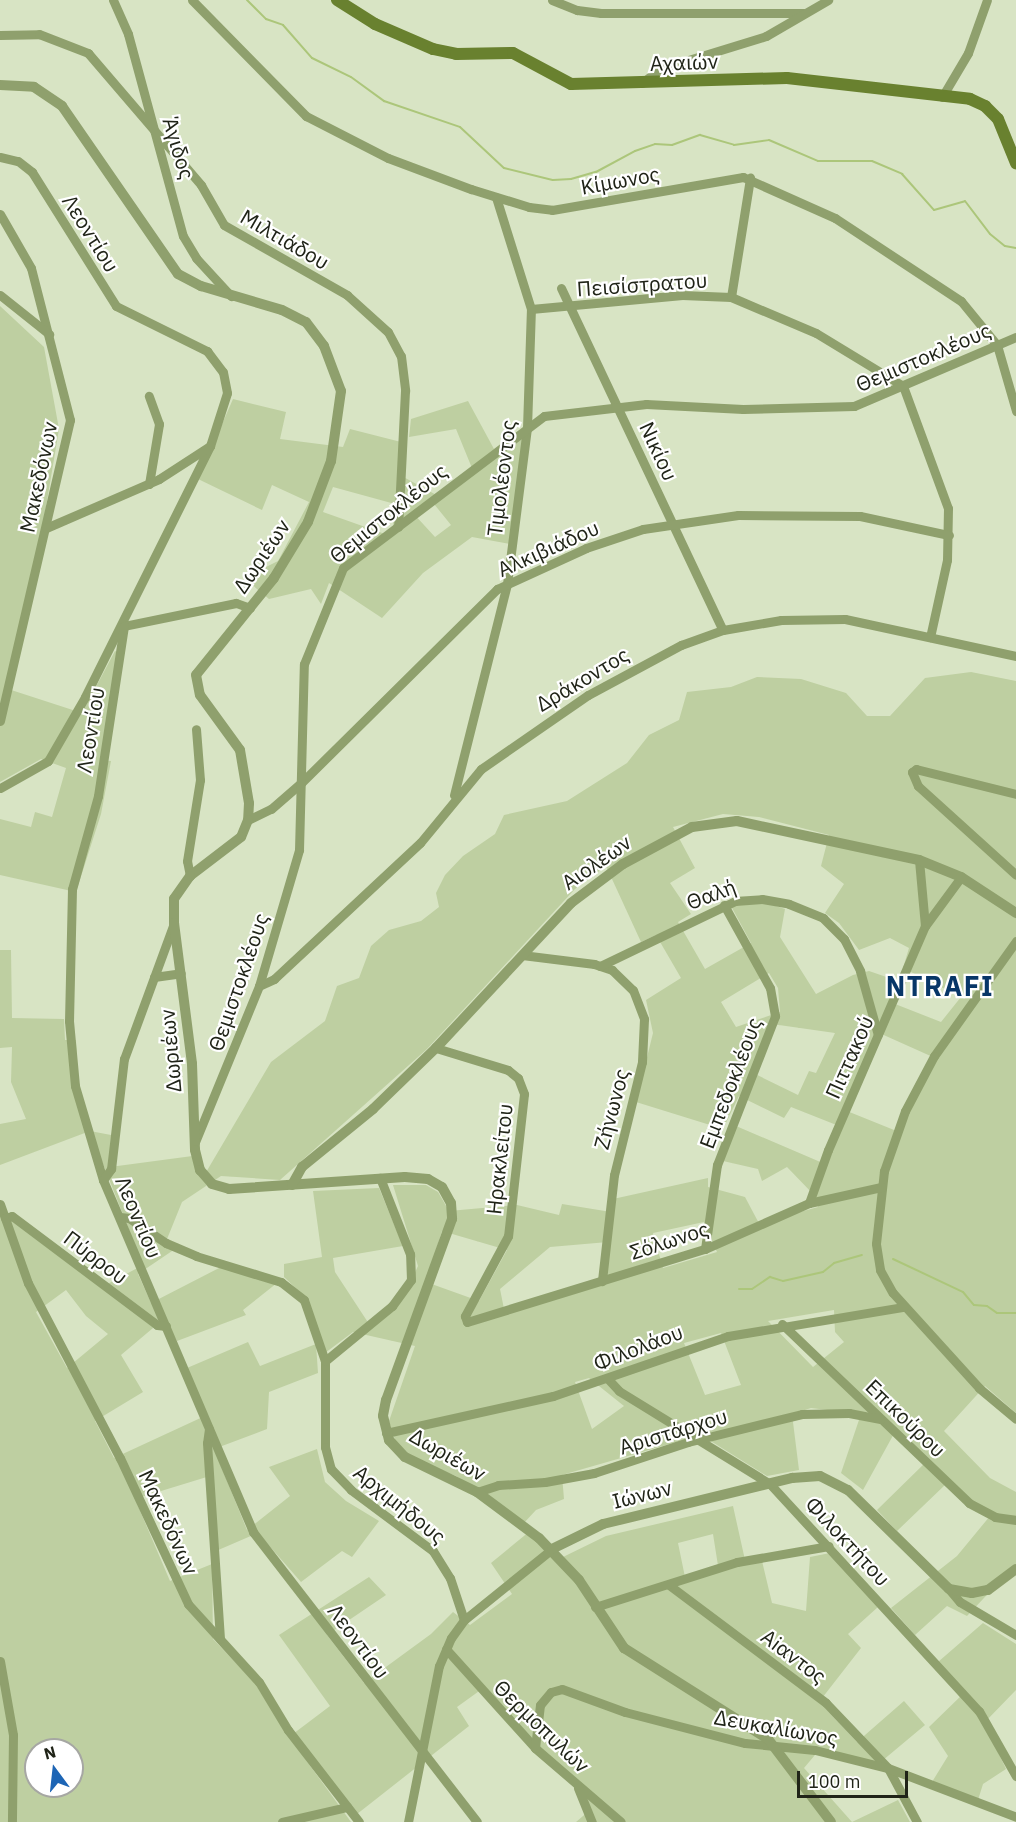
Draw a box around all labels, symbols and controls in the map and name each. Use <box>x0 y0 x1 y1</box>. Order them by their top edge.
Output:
street label: Αχαιών <box>649 48 719 76</box>
street label: Άγιδος <box>158 114 200 182</box>
street label: Κίμωνος <box>579 161 661 199</box>
street label: Λεοντίου <box>57 190 125 276</box>
street label: Μιλτιάδου <box>236 204 334 274</box>
street label: Πεισίστρατου <box>576 267 708 301</box>
street label: Θεμιστοκλέους <box>852 317 994 397</box>
street label: Τιμολέοντος <box>481 418 521 538</box>
street label: Νικίου <box>634 418 684 484</box>
street label: Μακεδόνων <box>14 419 62 535</box>
street label: Θεμιστοκλέους <box>324 458 452 568</box>
street label: Δωριέων <box>227 514 295 598</box>
street label: Αλκιβιάδου <box>493 514 603 582</box>
street label: Δράκοντος <box>531 641 633 717</box>
street label: Λεοντίου <box>71 685 109 775</box>
street label: Αιολέων <box>556 829 636 895</box>
street label: Θαλή <box>683 873 739 915</box>
street label: Θεμιστοκλέους <box>203 910 273 1054</box>
district label: NTRAFI <box>886 970 994 1002</box>
street label: Δωριέων <box>154 1008 186 1094</box>
street label: Πιττακού <box>820 1012 878 1102</box>
street label: Εμπεδοκλέους <box>693 1014 767 1152</box>
street label: Ζήνωνος <box>588 1066 634 1152</box>
street label: Ηρακλείτου <box>481 1102 517 1216</box>
street label: Λεοντίου <box>110 1172 168 1262</box>
street label: Σόλωνος <box>626 1215 712 1265</box>
street label: Πύρρου <box>59 1225 133 1289</box>
street label: Φιλολάου <box>590 1318 686 1376</box>
street label: Επικούρου <box>861 1374 951 1462</box>
street label: Αριστάρχου <box>616 1403 730 1459</box>
street label: Δωριέων <box>405 1422 491 1486</box>
street label: Αρχιμήδους <box>349 1459 451 1549</box>
street label: Μακεδόνων <box>134 1466 204 1578</box>
street label: Ιώνων <box>610 1474 674 1514</box>
street label: Φιλοκτήτου <box>800 1491 896 1591</box>
street label: Λεοντίου <box>323 1599 395 1683</box>
street label: Aiαντος <box>756 1623 832 1689</box>
street label: Θερμοπυλών <box>489 1674 595 1778</box>
street label: Δευκαλίωνος <box>712 1704 840 1750</box>
north arrow <box>24 1738 84 1798</box>
text: N <box>42 1741 58 1764</box>
scale bar <box>800 1759 911 1797</box>
text: 100 m <box>808 1770 860 1793</box>

